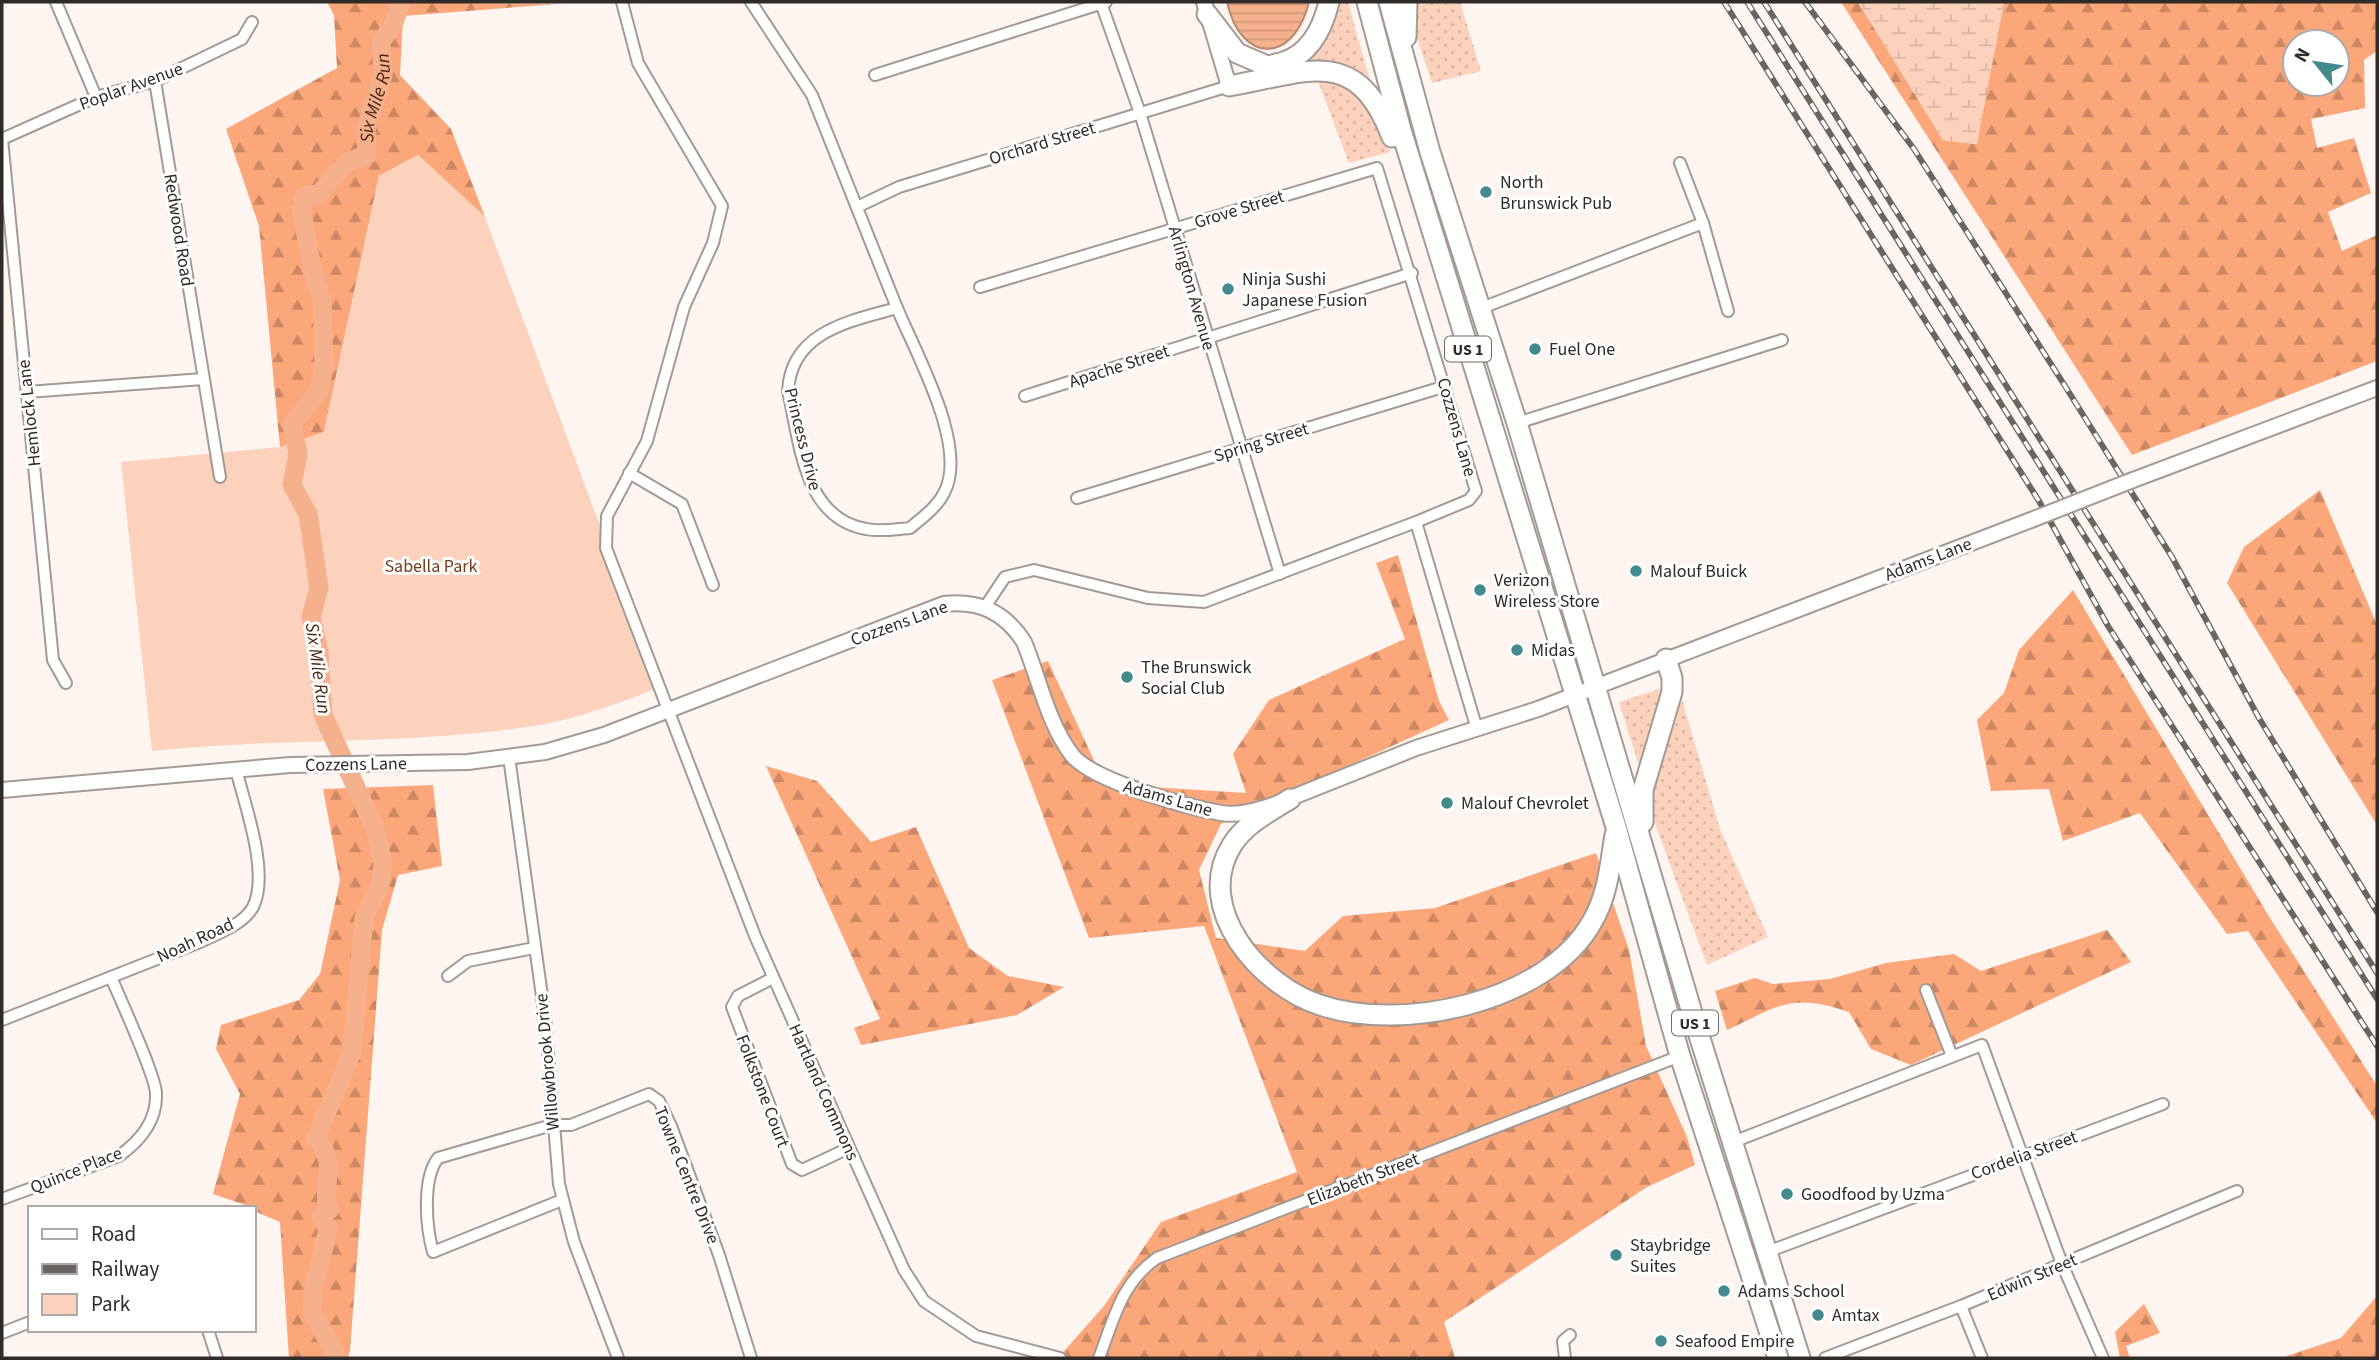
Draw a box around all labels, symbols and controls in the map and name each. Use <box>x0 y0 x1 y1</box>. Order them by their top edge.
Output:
north arrow <box>2281 28 2351 98</box>
text: N <box>2288 43 2317 67</box>
water label: Six Mile Run <box>354 53 398 143</box>
street label: Poplar Avenue <box>76 56 186 117</box>
street label: Orchard Street <box>986 115 1098 171</box>
place label: North Brunswick Pub <box>1500 170 1612 216</box>
street label: Redwood Road <box>157 172 200 288</box>
street label: Grove Street <box>1191 184 1287 235</box>
marker: North Brunswick Pub <box>1478 184 1494 200</box>
street label: Arlington Avenue <box>1162 223 1221 353</box>
place label: Ninja Sushi Japanese Fusion <box>1242 267 1367 313</box>
marker: Ninja Sushi Japanese Fusion <box>1220 281 1236 297</box>
road number: US 1 <box>1445 336 1491 362</box>
place label: Fuel One <box>1549 337 1615 362</box>
street label: Apache Street <box>1066 338 1173 394</box>
marker: Fuel One <box>1527 341 1543 357</box>
street label: Hemlock Lane <box>11 358 48 468</box>
street label: Cozzens Lane <box>1431 375 1483 479</box>
street label: Princess Drive <box>778 385 827 493</box>
street label: Spring Street <box>1211 416 1312 469</box>
street label: Adams Lane <box>1881 531 1975 588</box>
park label: Sabella Park <box>384 554 478 579</box>
place label: Malouf Buick <box>1650 559 1747 584</box>
marker: Malouf Buick <box>1628 563 1644 579</box>
place label: Verizon Wireless Store <box>1494 568 1600 614</box>
marker: Verizon Wireless Store <box>1472 582 1488 598</box>
street label: Cozzens Lane <box>847 594 951 653</box>
water label: Six Mile Run <box>298 621 337 716</box>
place label: Midas <box>1531 638 1575 663</box>
marker: Midas <box>1509 642 1525 658</box>
place label: The Brunswick Social Club <box>1141 655 1252 701</box>
marker: The Brunswick Social Club <box>1119 669 1135 685</box>
street label: Cozzens Lane <box>305 751 407 778</box>
street label: Adams Lane <box>1120 774 1215 823</box>
place label: Malouf Chevrolet <box>1461 791 1589 816</box>
marker: Malouf Chevrolet <box>1439 795 1455 811</box>
street label: Noah Road <box>153 912 238 969</box>
street label: Willowbrook Drive <box>529 992 566 1132</box>
road number: US 1 <box>1672 1010 1718 1036</box>
street label: Hartland Commons <box>782 1020 865 1165</box>
street label: Folkstone Court <box>730 1031 796 1151</box>
street label: Towne Centre Drive <box>648 1103 726 1248</box>
street label: Cordelia Street <box>1967 1125 2081 1186</box>
street label: Quince Place <box>27 1141 126 1200</box>
street label: Elizabeth Street <box>1304 1147 1423 1212</box>
place label: Goodfood by Uzma <box>1801 1182 1945 1207</box>
marker: Goodfood by Uzma <box>1779 1186 1795 1202</box>
legend <box>28 1206 256 1332</box>
text: Road <box>91 1219 136 1249</box>
place label: Staybridge Suites <box>1630 1233 1711 1279</box>
marker: Staybridge Suites <box>1608 1247 1624 1263</box>
street label: Edwin Street <box>1983 1247 2081 1308</box>
text: Railway <box>91 1254 159 1284</box>
place label: Adams School <box>1738 1279 1845 1304</box>
marker: Adams School <box>1716 1283 1732 1299</box>
text: Park <box>91 1289 131 1319</box>
place label: Amtax <box>1832 1303 1880 1328</box>
marker: Amtax <box>1810 1307 1826 1323</box>
place label: Seafood Empire <box>1675 1329 1794 1354</box>
marker: Seafood Empire <box>1653 1333 1669 1349</box>

